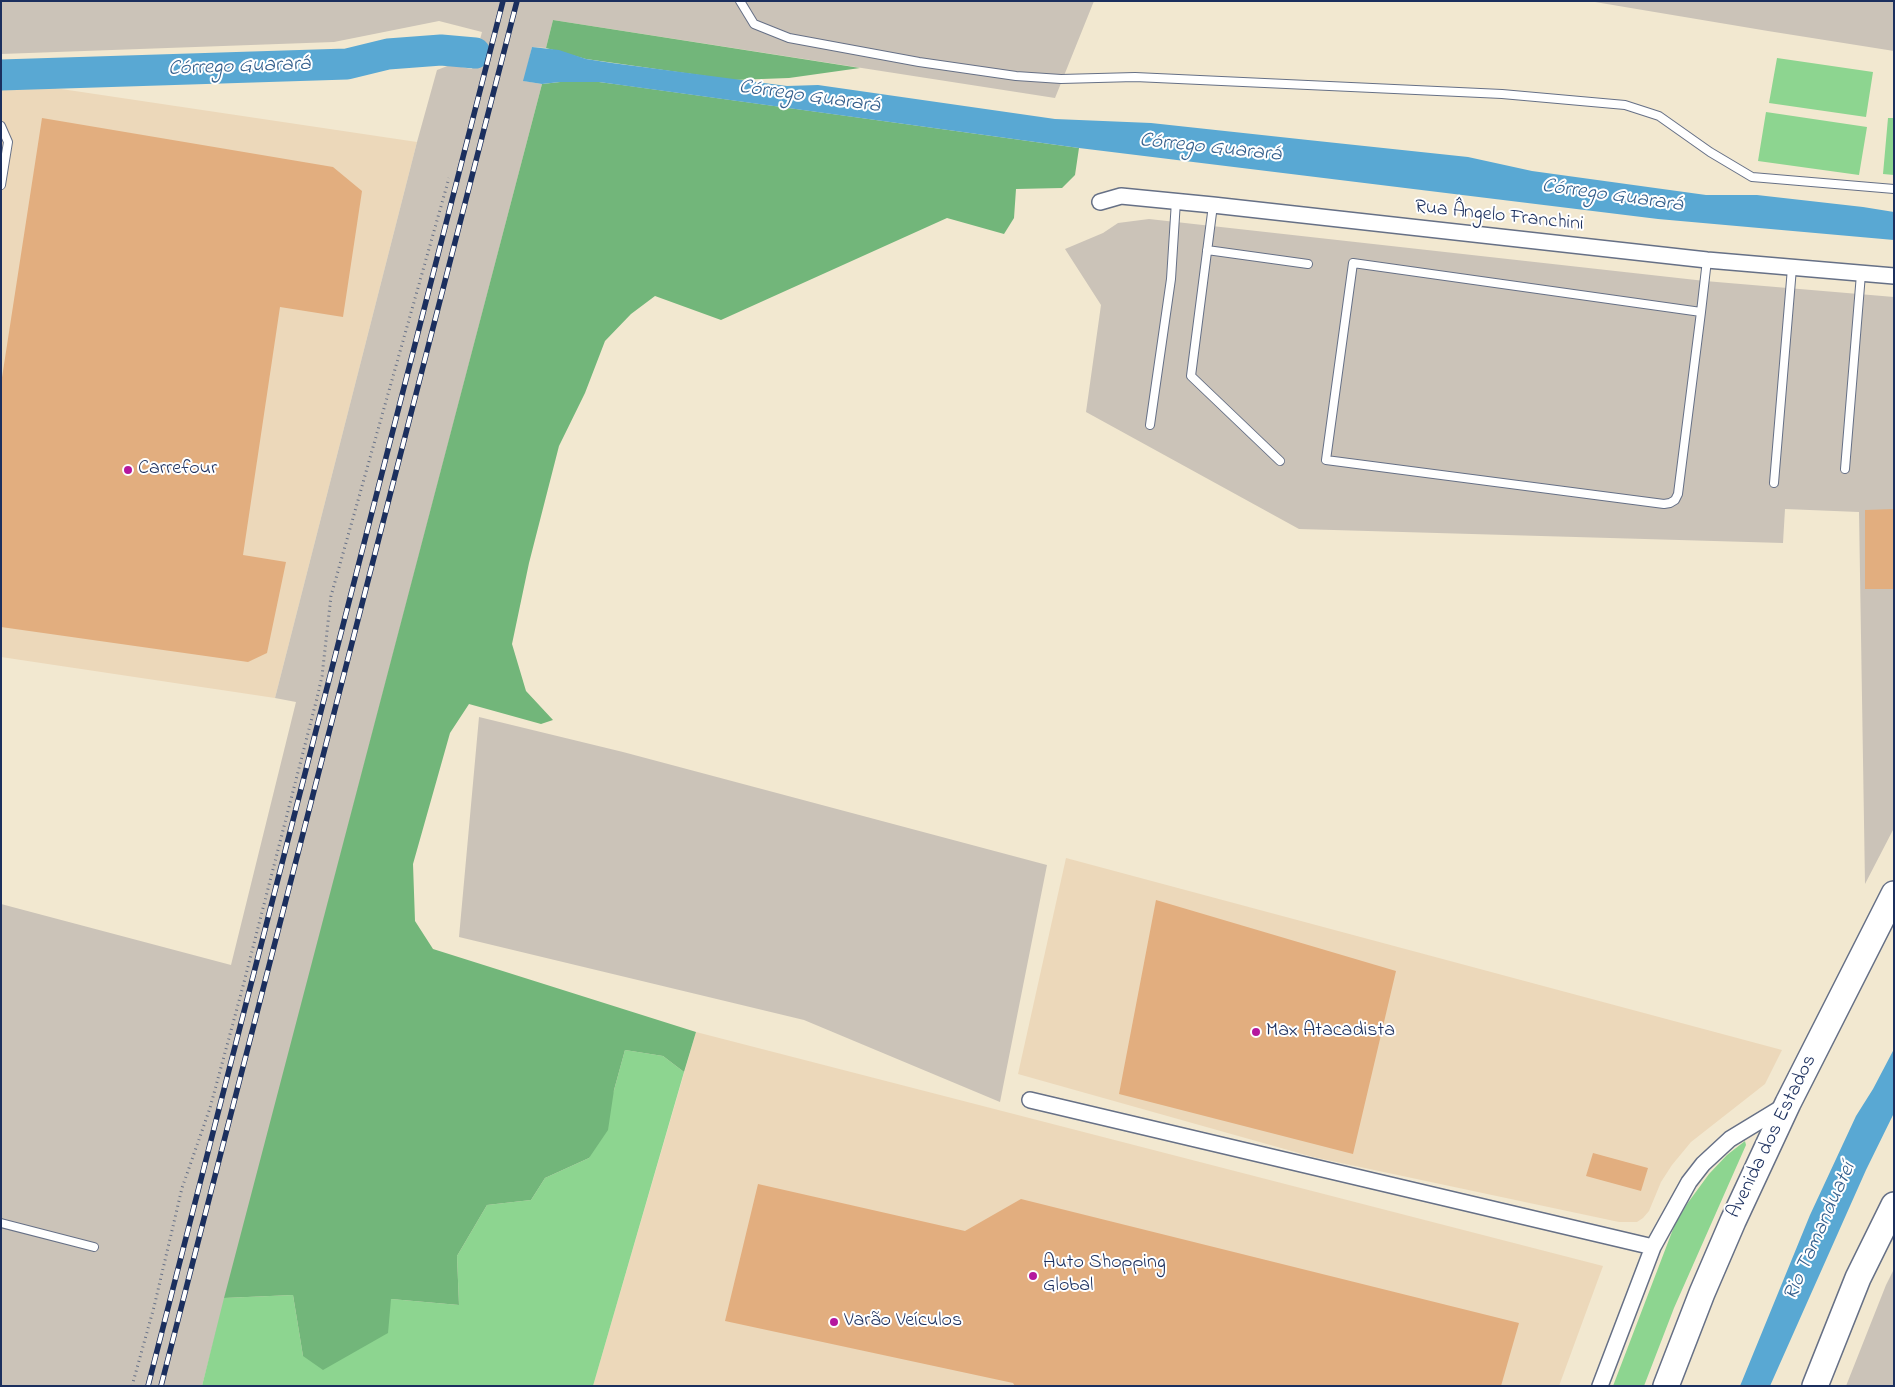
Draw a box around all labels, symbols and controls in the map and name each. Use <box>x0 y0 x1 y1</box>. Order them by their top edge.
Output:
water label: Córrego Guarará <box>168 53 310 83</box>
water label: Córrego Guarará <box>737 76 881 120</box>
water label: Córrego Guarará <box>1138 129 1282 169</box>
water label: Córrego Guarará <box>1540 175 1684 219</box>
street label: Rua Ângelo Franchini <box>1413 196 1585 238</box>
place label: Carrefour <box>138 458 217 482</box>
marker: Carrefour <box>122 464 134 476</box>
place label: Max Atacadista <box>1266 1020 1395 1044</box>
marker: Max Atacadista <box>1250 1026 1262 1038</box>
street label: Avenida dos Estados <box>1723 1051 1823 1223</box>
water label: Rio Tamanduateí <box>1779 1159 1863 1305</box>
place label: Auto Shopping Global <box>1043 1252 1166 1299</box>
marker: Auto Shopping Global <box>1027 1270 1039 1282</box>
place label: Varão Veículos <box>844 1310 962 1334</box>
marker: Varão Veículos <box>828 1316 840 1328</box>

